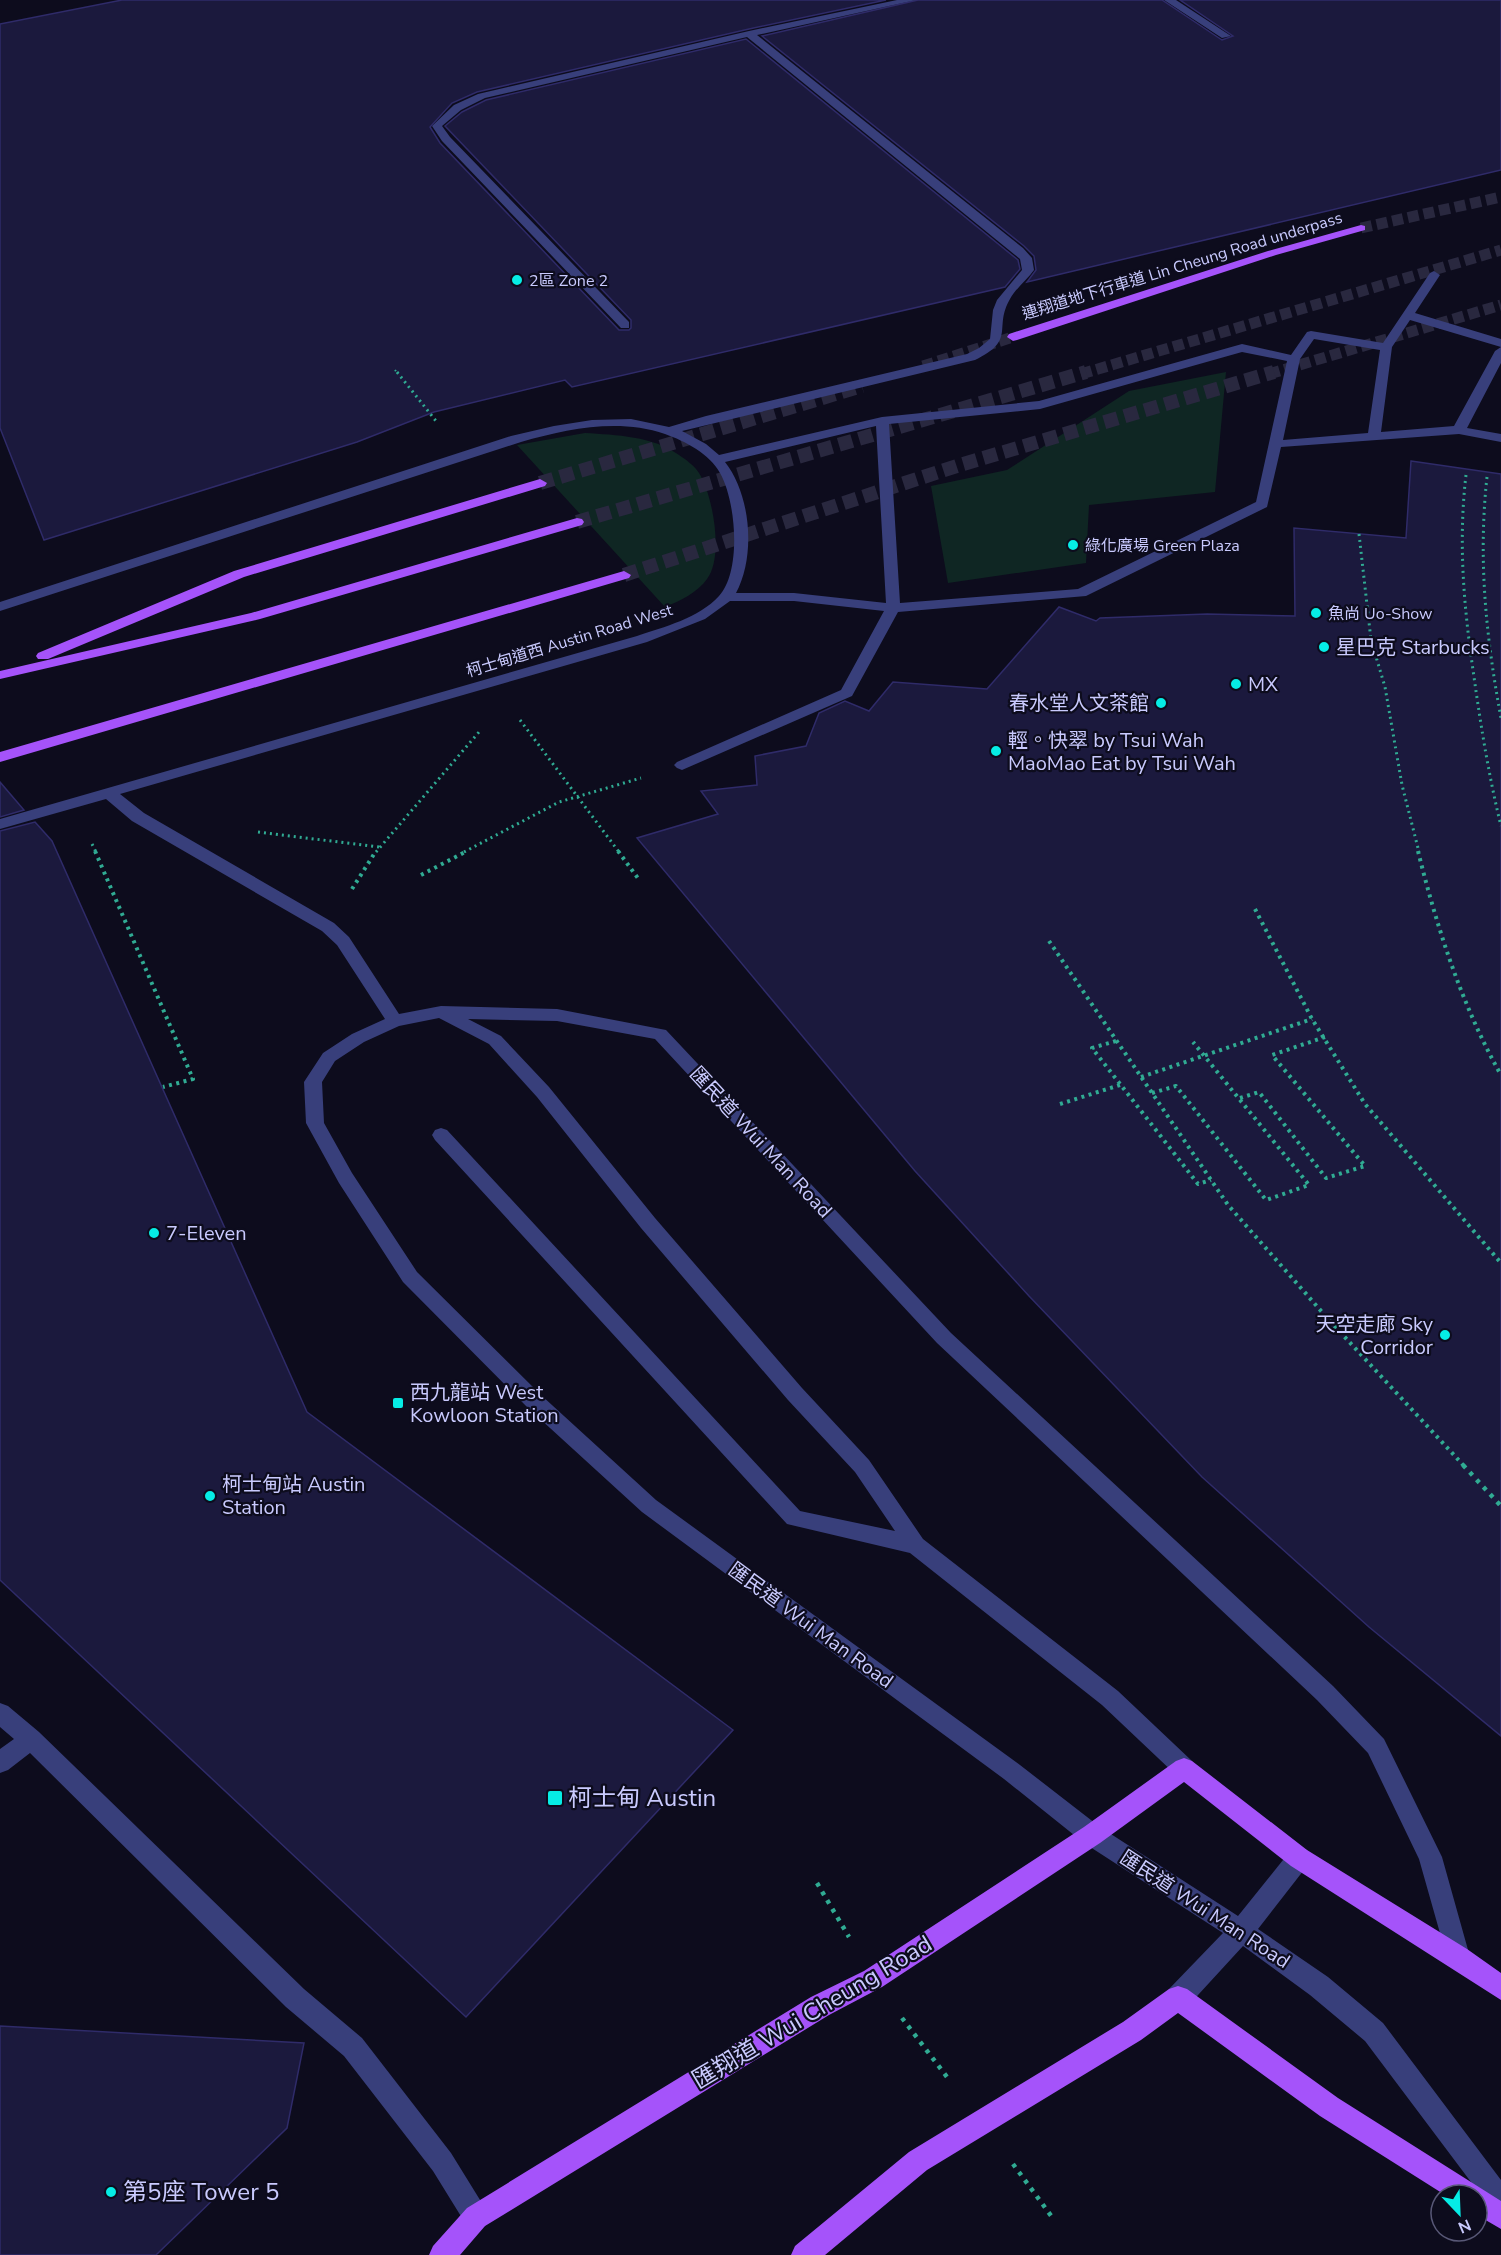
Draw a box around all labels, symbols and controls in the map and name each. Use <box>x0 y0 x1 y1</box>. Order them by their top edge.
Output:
street label: 連翔道地下行車道 Lin Cheung Road underpass <box>1019 207 1345 325</box>
place label: 2區 Zone 2 <box>529 270 608 292</box>
marker: 2區 Zone 2 <box>510 273 524 287</box>
place label: 綠化廣場 Green Plaza <box>1085 535 1240 557</box>
marker: 綠化廣場 Green Plaza <box>1066 538 1080 552</box>
street label: 柯士甸道西 Austin Road West <box>463 599 676 683</box>
place label: 魚尚 Uo-Show <box>1328 603 1433 625</box>
marker: 魚尚 Uo-Show <box>1309 606 1323 620</box>
place label: 星巴克 Starbucks <box>1336 634 1490 661</box>
marker: 星巴克 Starbucks <box>1317 640 1331 654</box>
place label: MX <box>1248 671 1278 698</box>
marker: MX <box>1229 677 1243 691</box>
place label: 春水堂人文茶館 <box>1009 690 1149 717</box>
marker: 春水堂人文茶館 <box>1154 696 1168 710</box>
place label: 輕。快翠 by Tsui Wah MaoMao Eat by Tsui Wah <box>1008 727 1236 777</box>
marker: 輕。快翠 by Tsui Wah MaoMao Eat by Tsui Wah <box>989 744 1003 758</box>
street label: 匯民道 Wui Man Road <box>683 1061 838 1224</box>
place label: 7-Eleven <box>166 1220 247 1247</box>
marker: 7-Eleven <box>147 1226 161 1240</box>
place label: 天空走廊 Sky Corridor <box>1316 1311 1434 1361</box>
marker: 天空走廊 Sky Corridor <box>1438 1328 1452 1342</box>
place label: 西九龍站 West Kowloon Station <box>410 1379 559 1429</box>
marker: 西九龍站 West Kowloon Station <box>391 1396 405 1410</box>
place label: 柯士甸站 Austin Station <box>222 1471 365 1521</box>
marker: 柯士甸站 Austin Station <box>203 1489 217 1503</box>
street label: 匯民道 Wui Man Road <box>723 1556 899 1694</box>
place label: 柯士甸 Austin <box>568 1782 716 1814</box>
marker: 柯士甸 Austin <box>546 1789 564 1807</box>
street label: 匯民道 Wui Man Road <box>1114 1844 1295 1975</box>
street label: 匯翔道 Wui Cheung Road <box>686 1928 938 2096</box>
place label: 第5座 Tower 5 <box>123 2176 279 2208</box>
north arrow <box>1429 2183 1489 2243</box>
marker: 第5座 Tower 5 <box>104 2185 118 2199</box>
text: N <box>1455 2213 1474 2238</box>

